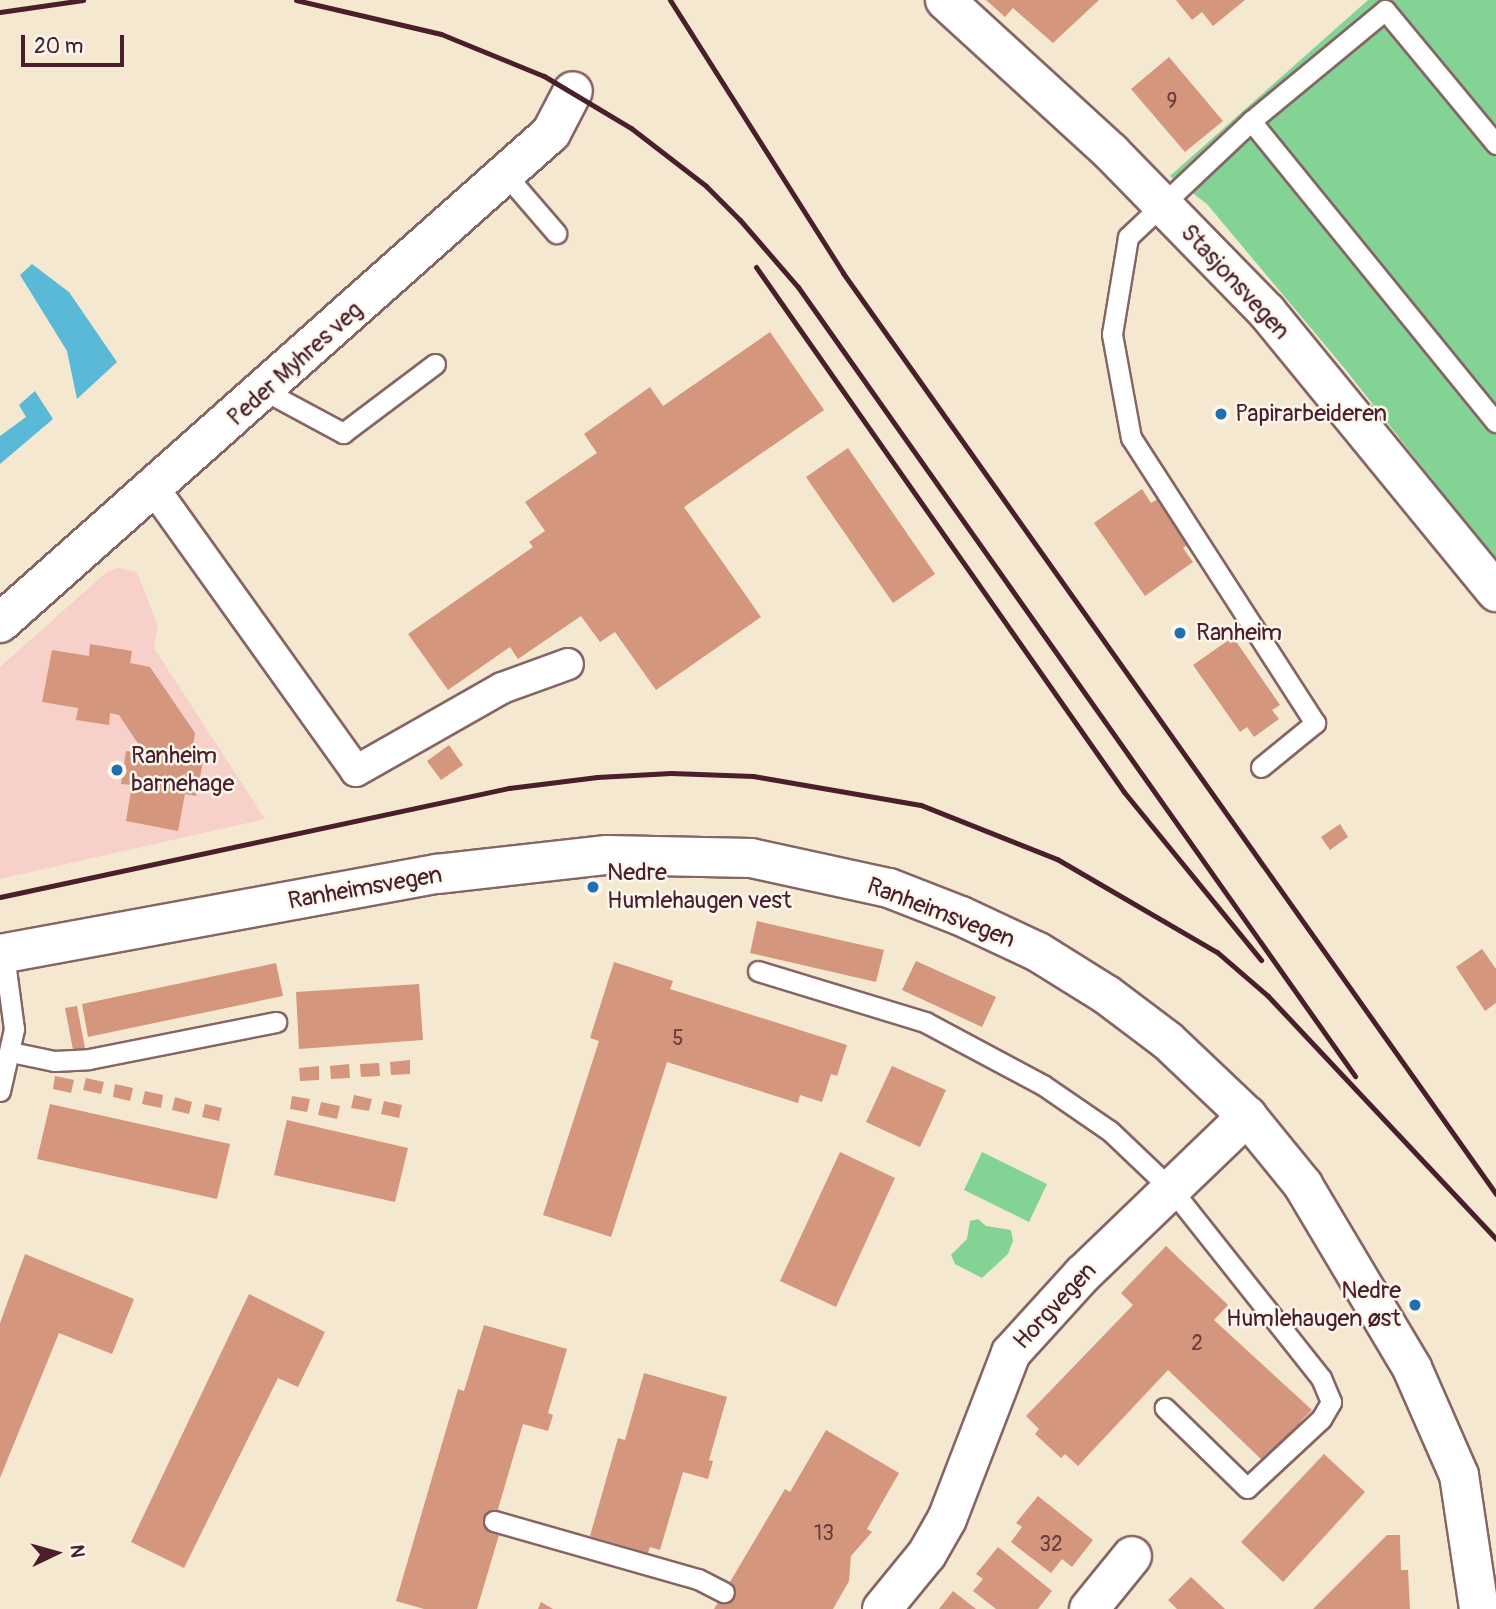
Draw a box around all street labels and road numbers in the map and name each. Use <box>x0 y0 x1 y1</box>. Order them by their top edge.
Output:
street label: Stasjonsvegen <box>1174 218 1296 346</box>
street label: Peder Myhres veg <box>221 296 369 432</box>
street label: Ranheimsvegen <box>286 860 444 916</box>
street label: Ranheimsvegen <box>863 872 1019 954</box>
street label: Horgvegen <box>1008 1257 1102 1355</box>

